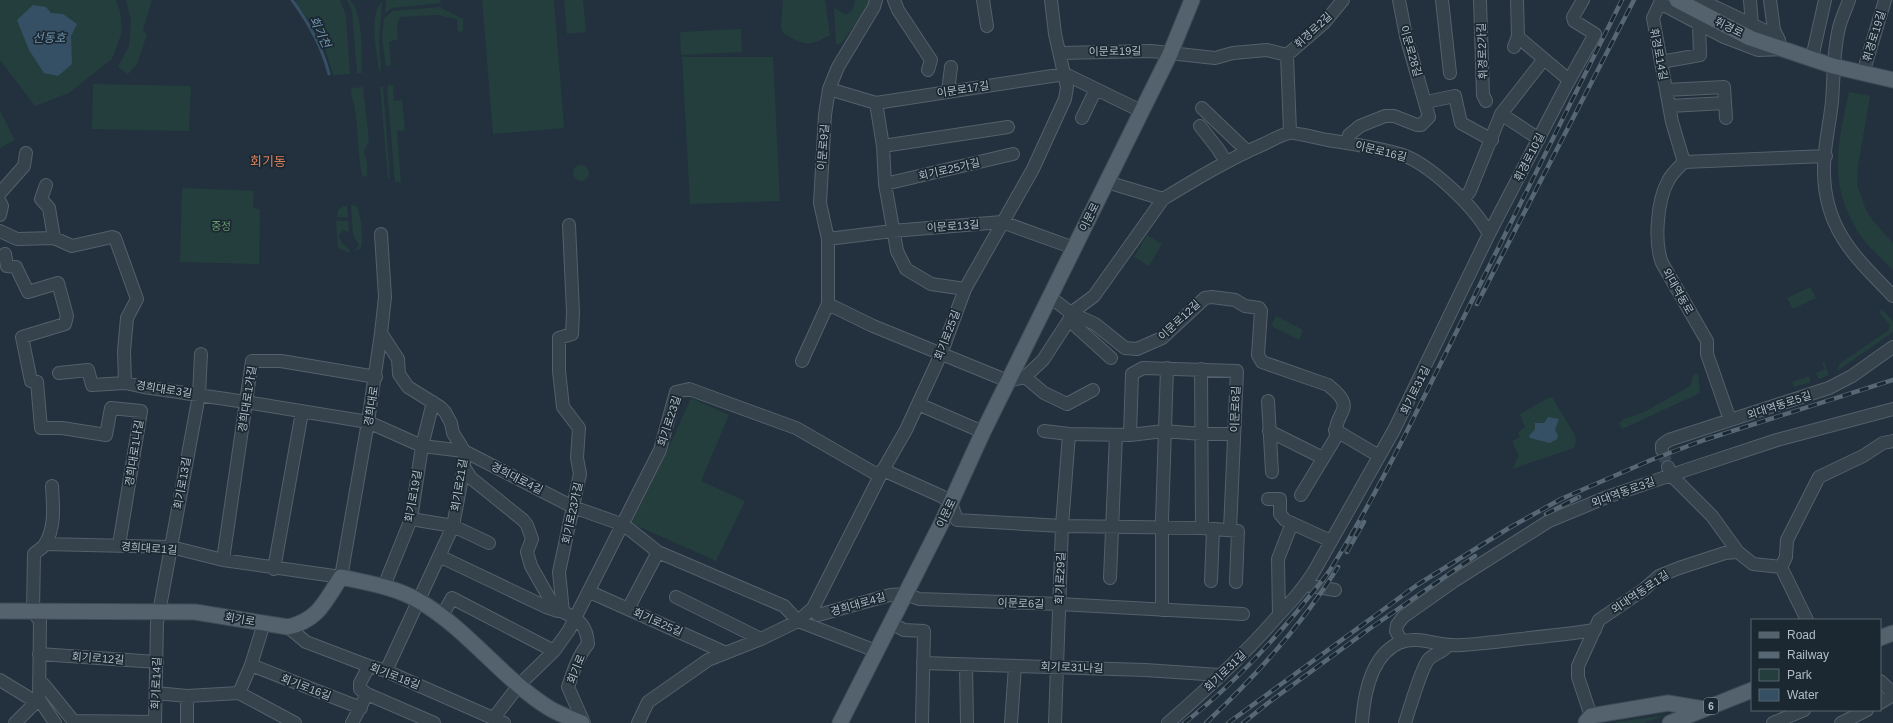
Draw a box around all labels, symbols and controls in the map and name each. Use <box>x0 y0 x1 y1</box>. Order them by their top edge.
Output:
street label: 휘경로19길 <box>1861 9 1887 63</box>
street label: 휘경로2길 <box>1292 10 1334 50</box>
water label: 회기천 <box>306 14 334 52</box>
street label: 휘경로 <box>1713 15 1745 39</box>
street label: 휘경로2가길 <box>1475 22 1489 80</box>
street label: 이문로28길 <box>1398 24 1424 78</box>
street label: 휘경로14길 <box>1648 27 1670 81</box>
water label: 선동호 <box>32 31 67 45</box>
street label: 이문로19길 <box>1089 45 1141 57</box>
street label: 이문로17길 <box>936 79 990 99</box>
street label: 이문로9길 <box>815 123 831 171</box>
street label: 휘경로10길 <box>1512 131 1546 183</box>
street label: 이문로16길 <box>1354 139 1408 163</box>
district label: 회기동 <box>250 154 286 169</box>
street label: 회기로25가길 <box>917 156 981 182</box>
street label: 이문로 <box>1077 201 1101 233</box>
street label: 이문로13길 <box>926 218 980 234</box>
park label: 중정 <box>211 220 231 232</box>
street label: 외대역동로 <box>1660 266 1696 316</box>
street label: 이문로12길 <box>1156 298 1202 342</box>
street label: 회기로25길 <box>932 308 962 362</box>
street label: 회기로31길 <box>1398 364 1432 416</box>
street label: 경희대로1가길 <box>236 365 258 433</box>
street label: 경희대로3길 <box>135 379 193 399</box>
street label: 경희대로 <box>362 385 380 427</box>
street label: 이문로8길 <box>1228 386 1242 432</box>
street label: 외대역동로5길 <box>1745 389 1813 421</box>
street label: 회기로23길 <box>655 394 683 448</box>
street label: 경희대로1나길 <box>123 419 145 487</box>
street label: 회기로13길 <box>172 456 192 510</box>
street label: 회기로21길 <box>449 458 469 512</box>
street label: 경희대로4길 <box>489 460 545 496</box>
street label: 회기로19길 <box>403 469 423 523</box>
street label: 외대역동로3길 <box>1590 475 1656 509</box>
street label: 회기로23가길 <box>560 481 584 545</box>
street label: 이문로 <box>934 497 958 529</box>
street label: 경희대로1길 <box>120 540 178 556</box>
street label: 회기로29길 <box>1053 551 1067 605</box>
street label: 외대역동로1길 <box>1609 568 1671 616</box>
street label: 경희대로4길 <box>829 590 887 618</box>
street label: 이문로6길 <box>998 596 1044 610</box>
street label: 회기로25길 <box>631 606 685 638</box>
street label: 회기로 <box>224 610 256 628</box>
legend <box>1751 619 1881 711</box>
text: Road <box>1787 628 1816 642</box>
street label: 회기로31길 <box>1202 648 1248 694</box>
text: Railway <box>1787 648 1829 662</box>
street label: 회기로12길 <box>71 650 125 666</box>
street label: 회기로 <box>565 653 587 685</box>
street label: 회기로14길 <box>149 656 163 710</box>
street label: 회기로31나길 <box>1040 660 1104 674</box>
street label: 회기로18길 <box>368 661 422 691</box>
text: Park <box>1787 668 1813 682</box>
street label: 회기로16길 <box>279 672 333 702</box>
text: Water <box>1787 688 1819 702</box>
road number: 6 <box>1704 698 1718 714</box>

